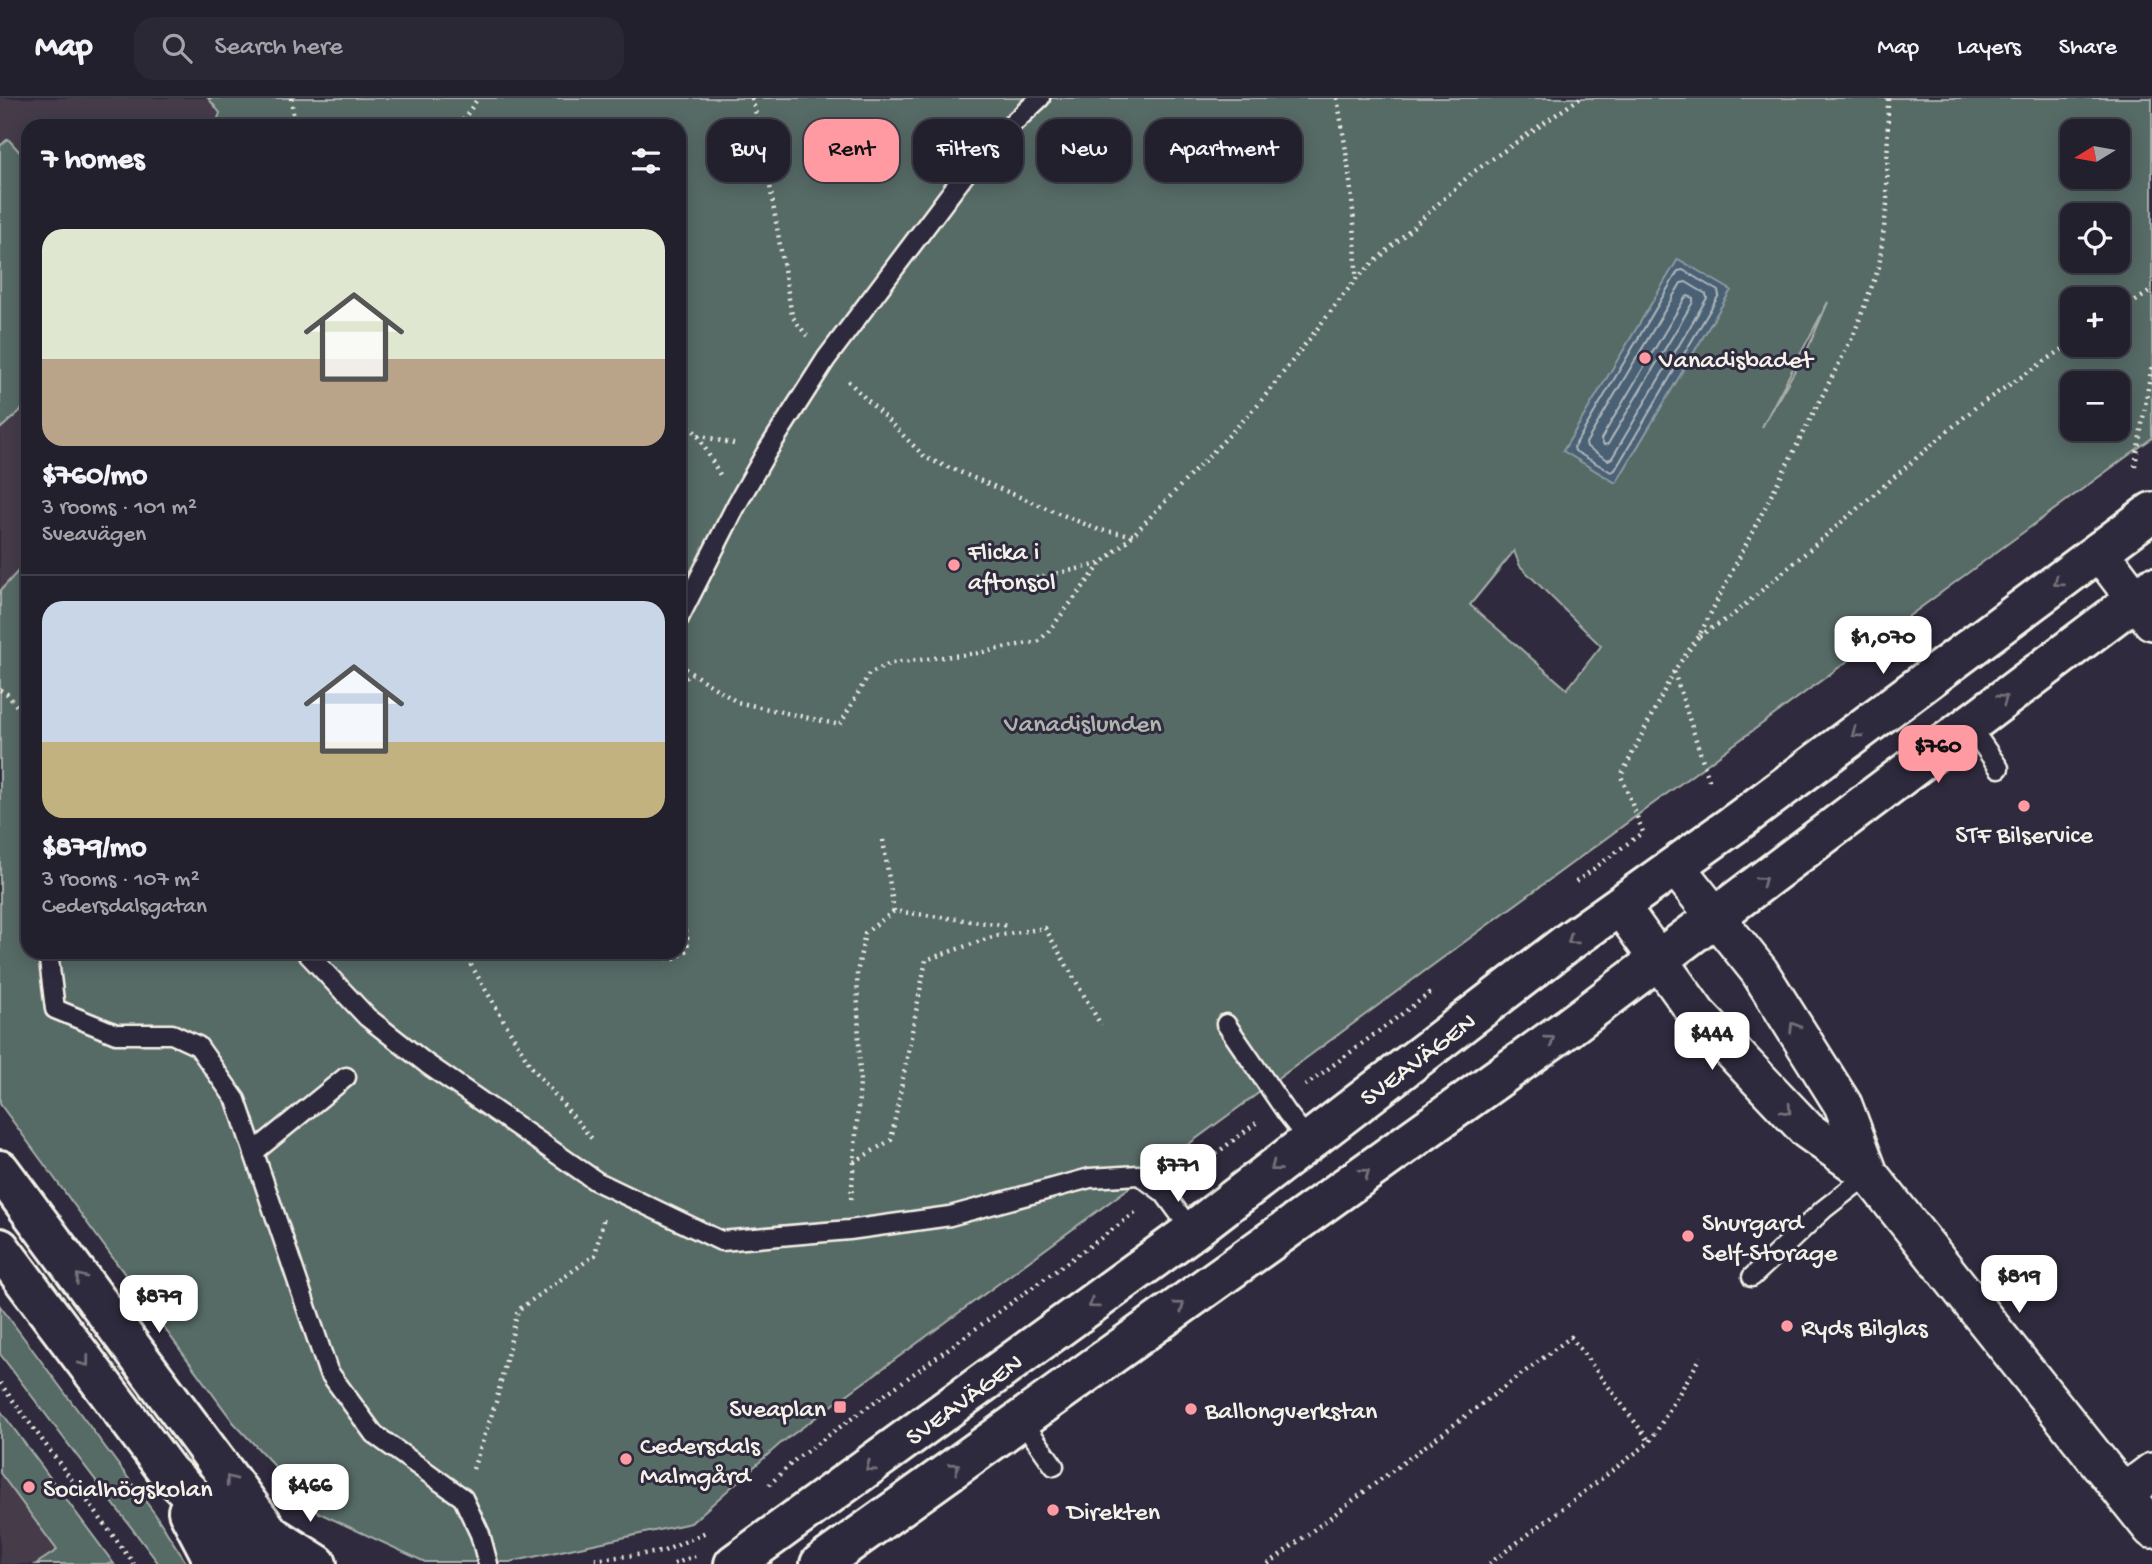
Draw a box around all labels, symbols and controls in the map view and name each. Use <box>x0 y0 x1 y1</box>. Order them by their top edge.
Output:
search box <box>134 17 624 80</box>
text: Map <box>35 29 92 67</box>
icon: search <box>158 29 196 67</box>
text: Search here <box>214 33 343 64</box>
text: Map <box>1877 34 1919 63</box>
text: Layers <box>1957 34 2021 63</box>
text: Share <box>2059 34 2117 63</box>
chip: Buy <box>707 119 790 182</box>
chip: Rent <box>804 119 899 182</box>
chip: Filters <box>913 119 1023 182</box>
chip: New <box>1037 119 1131 182</box>
chip: Apartment <box>1145 119 1302 182</box>
north arrow <box>2060 119 2130 189</box>
map controls <box>2060 119 2130 441</box>
icon: filters <box>627 142 665 180</box>
text: 7 homes <box>42 144 144 179</box>
button: locate <box>2060 203 2130 273</box>
icon: home <box>291 274 417 400</box>
button: + <box>2060 287 2130 357</box>
place label: Vanadisbadet <box>1658 347 1815 378</box>
marker: Vanadisbadet <box>1637 350 1653 366</box>
button: − <box>2060 371 2130 441</box>
text: $760/mo <box>42 460 147 495</box>
text: 3 rooms · 101 m² <box>42 495 197 522</box>
text: Sveavägen <box>42 522 146 549</box>
place label: Flicka i aftonsol <box>967 539 1056 600</box>
marker: Flicka i aftonsol <box>946 557 962 573</box>
one-way arrow <box>2053 573 2066 586</box>
pin: $1,070 <box>1826 616 1940 676</box>
text: $1,070 <box>1851 625 1915 652</box>
icon: home <box>291 646 417 772</box>
one-way arrow <box>1995 695 2007 708</box>
park label: Vanadislunden <box>1003 711 1162 742</box>
one-way arrow <box>1851 725 1864 737</box>
pin: $760 <box>1897 726 1979 785</box>
text: $760 <box>1914 734 1962 761</box>
marker: STF Bilservice <box>2016 798 2032 814</box>
place label: STF Bilservice <box>1955 822 2093 853</box>
text: $879/mo <box>42 832 147 867</box>
text: 3 rooms · 107 m² <box>42 867 200 894</box>
one-way arrow <box>1754 876 1767 889</box>
text: Cedersdalsgatan <box>42 894 207 921</box>
one-way arrow <box>1567 931 1580 944</box>
street label: SVEAVÄGEN <box>1355 1008 1484 1115</box>
pin: $444 <box>1671 1012 1753 1072</box>
text: $444 <box>1691 1021 1733 1048</box>
one-way arrow <box>1789 1021 1802 1034</box>
one-way arrow <box>1542 1036 1555 1049</box>
one-way arrow <box>1779 1102 1792 1115</box>
pin: $771 <box>1137 1144 1219 1204</box>
text: $771 <box>1156 1153 1200 1180</box>
one-way arrow <box>1270 1159 1282 1172</box>
one-way arrow <box>1357 1169 1370 1181</box>
place label: Shurgard Self-Storage <box>1702 1210 1838 1271</box>
marker: Shurgard Self-Storage <box>1680 1228 1696 1244</box>
pin: $819 <box>1978 1256 2060 1315</box>
text: $819 <box>1997 1264 2041 1291</box>
one-way arrow <box>76 1273 88 1286</box>
pin: $879 <box>118 1276 200 1335</box>
text: $879 <box>136 1284 182 1311</box>
one-way arrow <box>1088 1295 1101 1308</box>
one-way arrow <box>1172 1301 1185 1314</box>
place label: Ryds Bilglas <box>1801 1315 1929 1346</box>
marker: Ryds Bilglas <box>1779 1318 1795 1334</box>
street label: SVEAVÄGEN <box>901 1349 1030 1455</box>
one-way arrow <box>77 1354 89 1366</box>
place label: Sveaplan <box>729 1396 827 1427</box>
place label: Ballongverkstan <box>1204 1398 1378 1429</box>
marker: Sveaplan <box>832 1399 848 1415</box>
marker: Ballongverkstan <box>1183 1401 1199 1417</box>
place label: Cedersdals Malmgård <box>640 1433 761 1494</box>
marker: Cedersdals Malmgård <box>618 1451 634 1467</box>
one-way arrow <box>865 1459 877 1471</box>
one-way arrow <box>947 1463 960 1475</box>
pin: $466 <box>269 1464 351 1524</box>
text: $466 <box>288 1473 332 1500</box>
one-way arrow <box>226 1475 239 1488</box>
place label: Socialhögskolan <box>43 1476 213 1507</box>
marker: Socialhögskolan <box>21 1479 37 1495</box>
place label: Direkten <box>1065 1499 1161 1530</box>
marker: Direkten <box>1045 1502 1061 1518</box>

